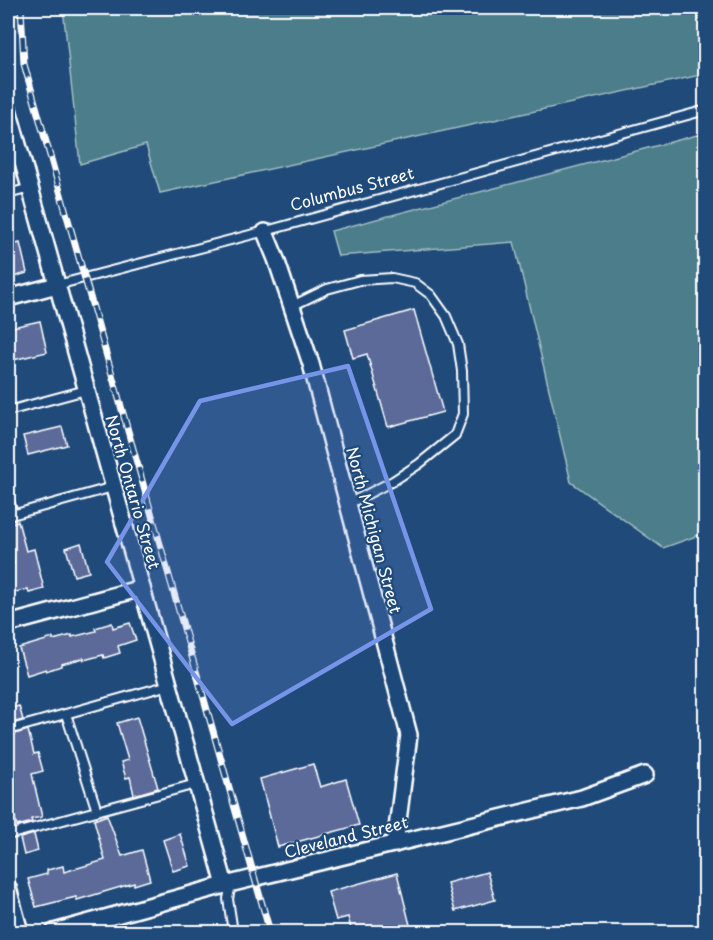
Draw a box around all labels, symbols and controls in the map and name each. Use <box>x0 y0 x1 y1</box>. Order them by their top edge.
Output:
street label: Columbus Street <box>287 160 417 216</box>
street label: North Ontario Street <box>100 412 168 572</box>
street label: North Michigan Street <box>341 444 409 616</box>
street label: Cleveland Street <box>281 809 411 863</box>

